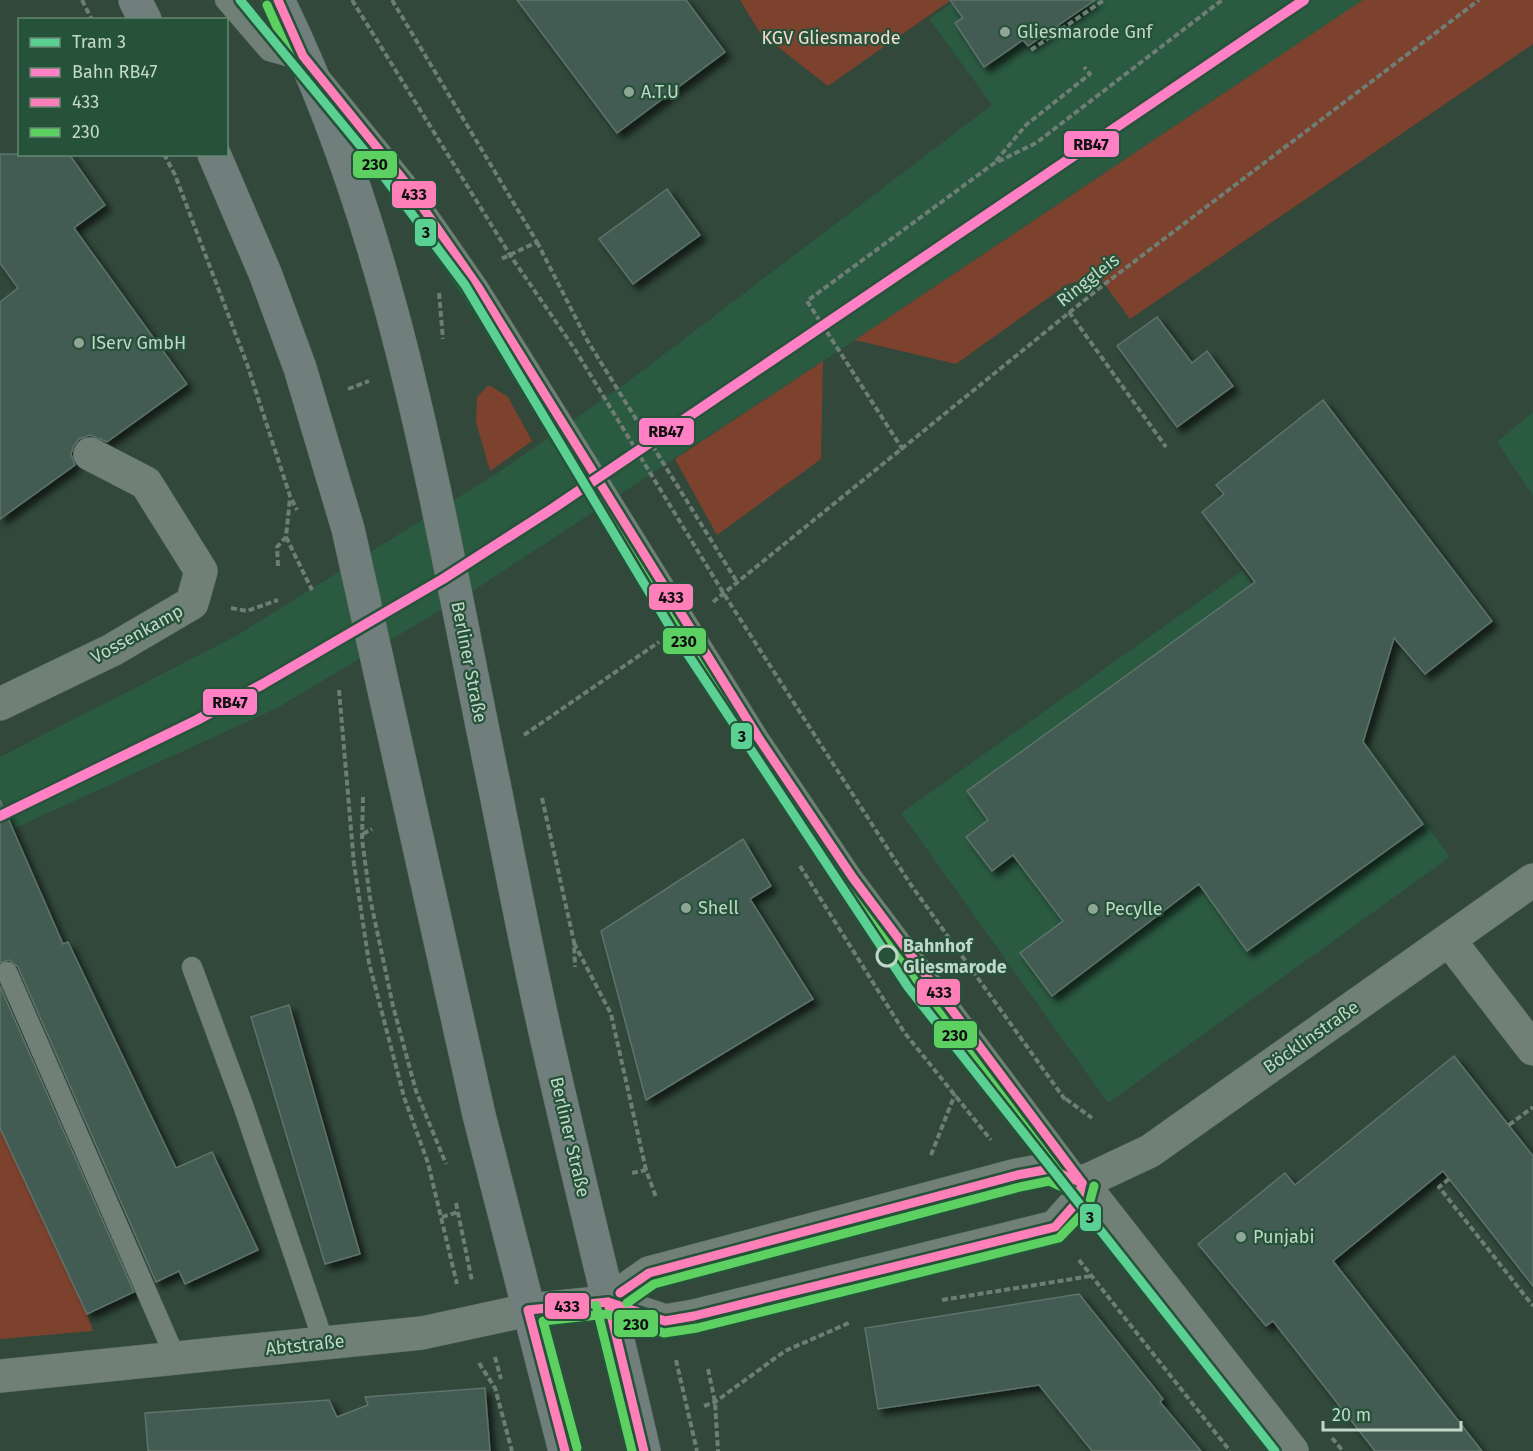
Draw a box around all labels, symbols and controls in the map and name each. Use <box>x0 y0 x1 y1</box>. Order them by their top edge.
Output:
legend <box>18 18 228 156</box>
place label: Gliesmarode Gnf <box>1017 21 1154 43</box>
marker: Gliesmarode Gnf <box>998 25 1012 39</box>
park label: KGV Gliesmarode <box>761 27 901 49</box>
text: Tram 3 <box>72 31 126 53</box>
text: Bahn RB47 <box>72 61 157 83</box>
place label: A.T.U <box>641 81 679 103</box>
marker: A.T.U <box>622 85 636 99</box>
text: 433 <box>72 91 99 113</box>
text: 230 <box>72 121 100 143</box>
line badge: RB47 <box>1063 130 1120 158</box>
text: RB47 <box>1073 135 1109 154</box>
line badge: 230 <box>352 150 398 179</box>
text: 230 <box>362 155 388 174</box>
line badge: 433 <box>391 180 437 209</box>
text: 433 <box>401 185 427 204</box>
line badge: 3 <box>414 218 437 247</box>
text: 3 <box>421 223 430 242</box>
street label: Ringgleis <box>1052 249 1124 311</box>
place label: IServ GmbH <box>91 332 186 354</box>
marker: IServ GmbH <box>72 336 86 350</box>
line badge: RB47 <box>638 417 695 446</box>
text: RB47 <box>648 422 684 441</box>
line badge: 433 <box>648 583 694 611</box>
text: 433 <box>658 588 684 607</box>
street label: Vossenkamp <box>87 600 187 668</box>
street label: Berliner Straße <box>446 600 492 724</box>
line badge: 230 <box>662 627 707 655</box>
text: 230 <box>671 632 697 651</box>
line badge: RB47 <box>202 688 258 716</box>
text: RB47 <box>212 693 248 712</box>
line badge: 3 <box>730 722 753 750</box>
text: 3 <box>737 727 746 746</box>
place label: Shell <box>698 897 739 919</box>
place label: Pecylle <box>1105 898 1162 920</box>
marker: Shell <box>679 901 693 915</box>
marker: Pecylle <box>1086 902 1100 916</box>
place label: Bahnhof Gliesmarode <box>903 935 1007 978</box>
marker: Bahnhof Gliesmarode <box>876 945 898 967</box>
line badge: 433 <box>916 978 961 1006</box>
text: 433 <box>926 983 952 1002</box>
street label: Böcklinstraße <box>1259 996 1363 1078</box>
line badge: 230 <box>933 1020 978 1049</box>
text: 230 <box>942 1026 968 1045</box>
street label: Berliner Straße <box>545 1075 595 1199</box>
line badge: 3 <box>1079 1203 1102 1232</box>
text: 3 <box>1085 1208 1094 1227</box>
place label: Punjabi <box>1253 1226 1315 1248</box>
marker: Punjabi <box>1234 1230 1248 1244</box>
line badge: 433 <box>544 1292 590 1320</box>
text: 433 <box>554 1297 580 1316</box>
line badge: 230 <box>613 1309 659 1338</box>
text: 230 <box>623 1315 649 1334</box>
street label: Abtstraße <box>265 1330 345 1360</box>
scale bar <box>1323 1394 1461 1432</box>
text: 20 m <box>1332 1404 1371 1426</box>

